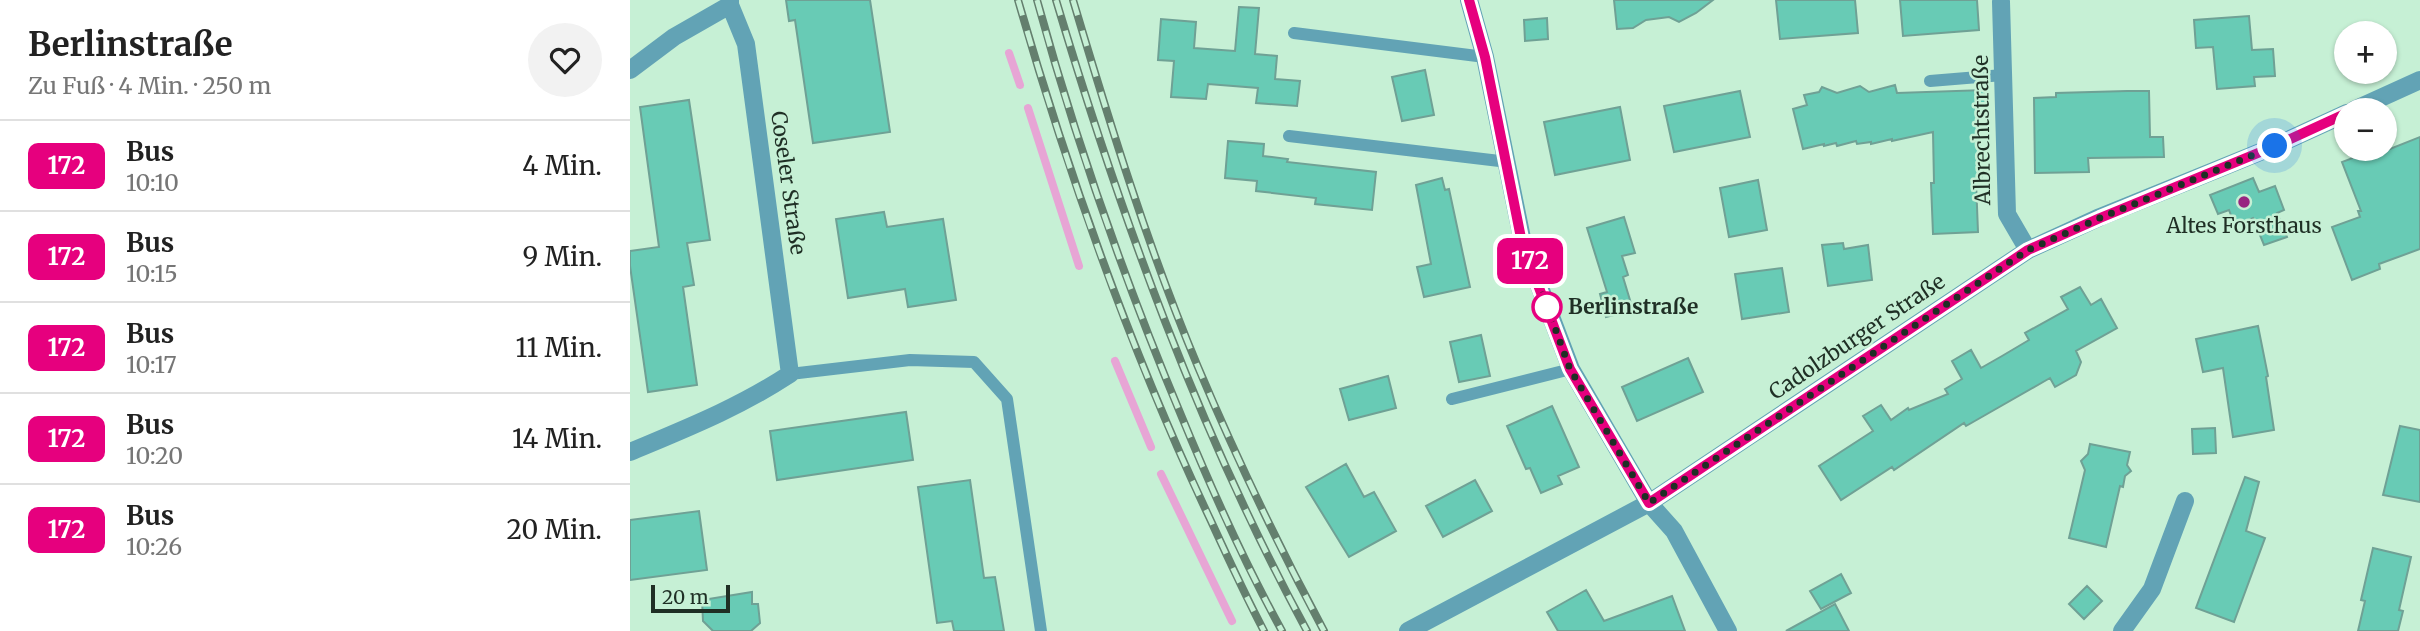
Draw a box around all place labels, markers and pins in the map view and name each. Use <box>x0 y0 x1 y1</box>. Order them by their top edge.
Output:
marker: Altes Forsthaus <box>2236 194 2252 210</box>
place label: Altes Forsthaus <box>2165 212 2322 239</box>
marker: Berlinstraße <box>1532 292 1562 322</box>
place label: Berlinstraße <box>1568 293 1698 320</box>

